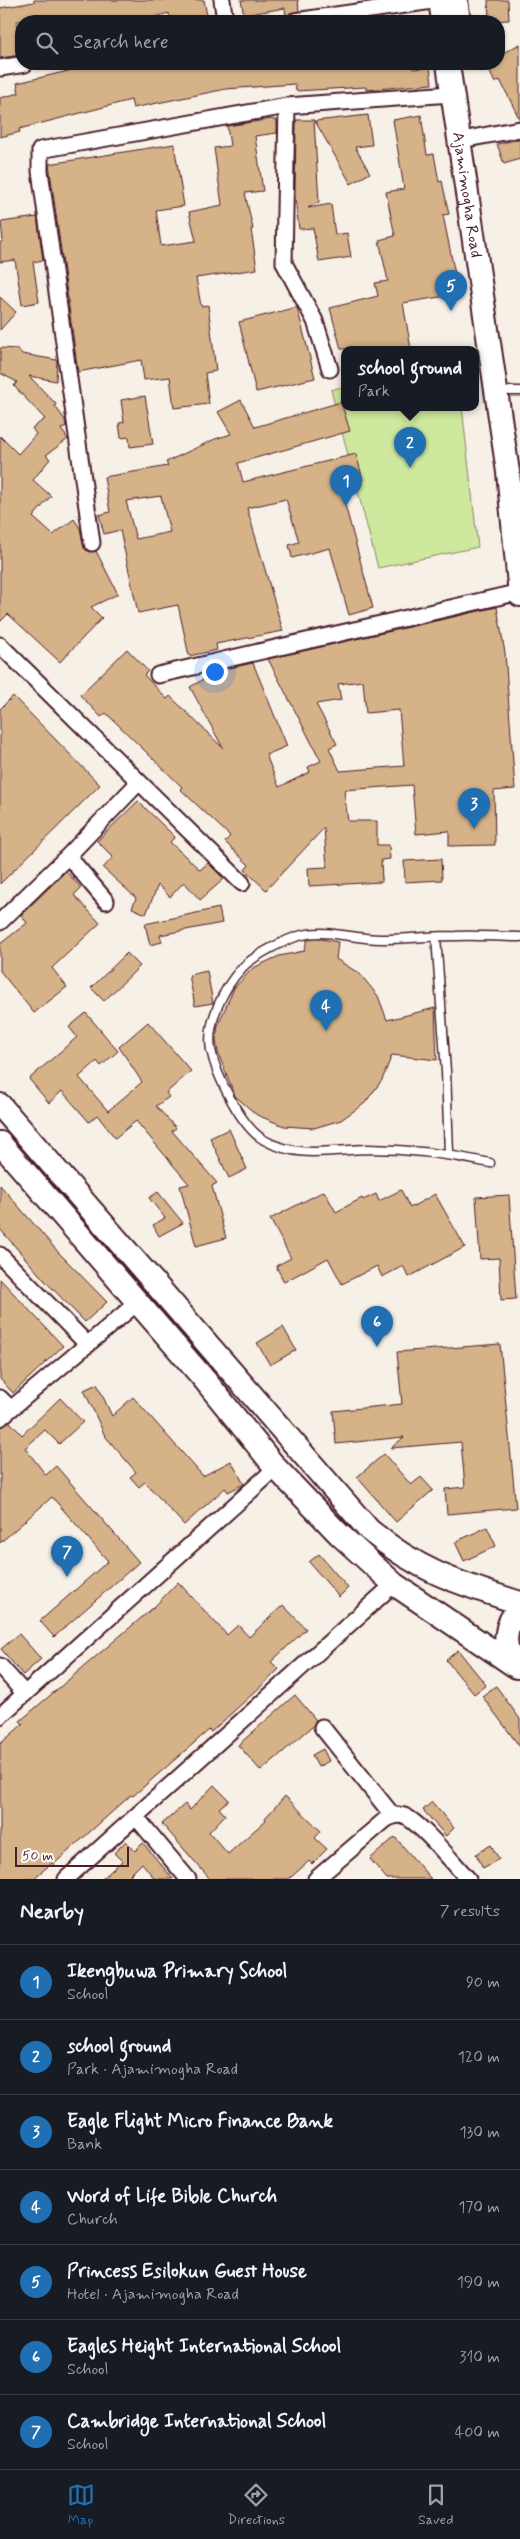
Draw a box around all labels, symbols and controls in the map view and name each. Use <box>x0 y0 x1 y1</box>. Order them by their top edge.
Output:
search box <box>15 15 505 70</box>
icon: search <box>33 29 61 57</box>
text: Search here <box>73 30 169 55</box>
street label: Ajamimogha Road <box>448 130 487 259</box>
pin: 5 <box>435 270 467 311</box>
popup <box>341 346 479 411</box>
text: school ground <box>358 356 462 381</box>
text: Park <box>358 381 390 402</box>
pin: 2 <box>394 427 426 468</box>
pin: 1 <box>330 465 362 506</box>
your location <box>202 659 228 685</box>
pin: 3 <box>458 788 490 829</box>
pin: 4 <box>310 990 342 1031</box>
pin: 6 <box>361 1306 393 1347</box>
pin: 7 <box>51 1536 83 1577</box>
scale bar <box>15 1844 129 1867</box>
text: 50 m <box>22 1847 53 1865</box>
text: Nearby <box>20 1898 84 1926</box>
text: 7 results <box>440 1901 500 1922</box>
text: Ikengbuwa Primary School <box>67 1959 287 1984</box>
text: 1 <box>32 1972 40 1993</box>
text: 90 m <box>466 1972 500 1993</box>
text: School <box>67 1984 108 2005</box>
text: school ground <box>67 2034 171 2059</box>
text: 2 <box>32 2047 40 2068</box>
text: 120 m <box>458 2047 500 2068</box>
text: Park · Ajamimogha Road <box>67 2059 238 2080</box>
text: Eagle Flight Micro Finance Bank <box>67 2109 333 2134</box>
text: 3 <box>32 2122 40 2143</box>
text: 130 m <box>459 2122 500 2143</box>
text: Bank <box>67 2134 102 2155</box>
text: Word of Life Bible Church <box>67 2184 277 2209</box>
text: 4 <box>31 2197 41 2218</box>
text: 170 m <box>458 2197 500 2218</box>
text: Church <box>67 2209 118 2230</box>
text: Princess Esilokun Guest House <box>67 2259 307 2284</box>
text: 5 <box>31 2272 41 2293</box>
text: 190 m <box>457 2272 500 2293</box>
text: Hotel · Ajamimogha Road <box>67 2284 239 2305</box>
text: Eagles Height International School <box>67 2334 341 2359</box>
text: 6 <box>32 2347 40 2368</box>
text: 310 m <box>459 2347 500 2368</box>
text: School <box>67 2359 108 2380</box>
text: Cambridge International School <box>67 2409 326 2434</box>
text: 7 <box>31 2422 41 2443</box>
text: 400 m <box>455 2422 500 2443</box>
text: School <box>67 2434 108 2455</box>
tab: Map <box>67 2481 95 2529</box>
tab: Directions <box>228 2481 285 2529</box>
tab: Saved <box>418 2481 453 2529</box>

